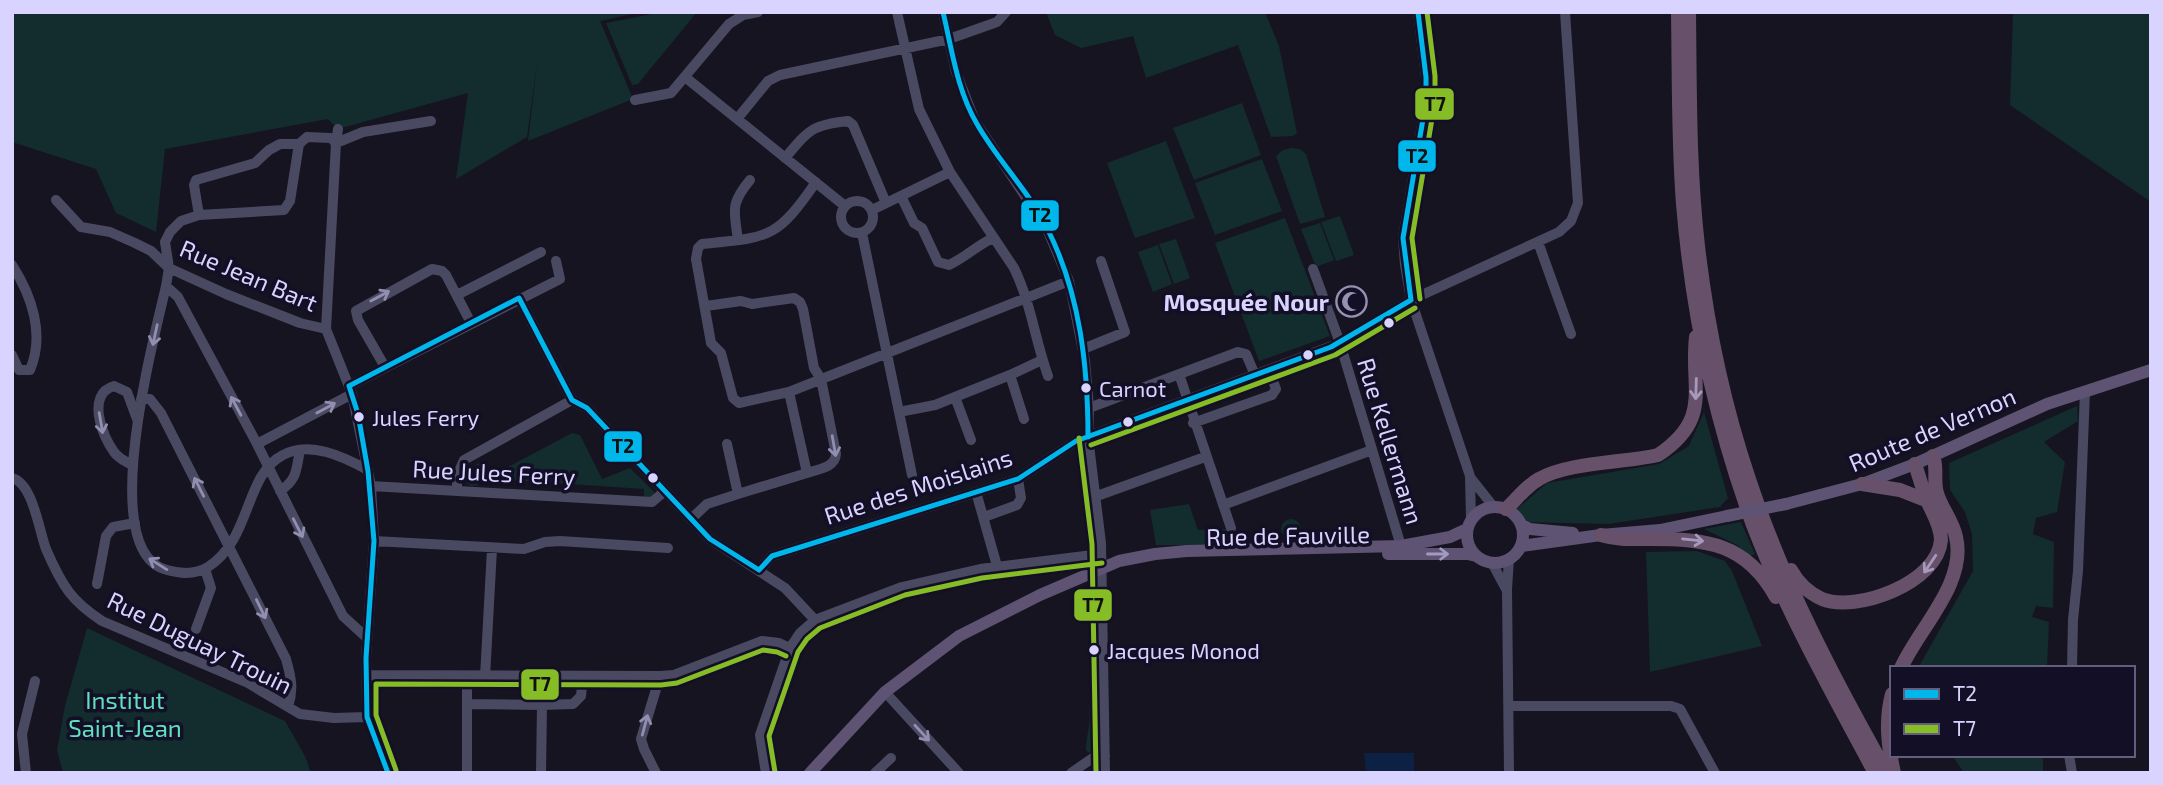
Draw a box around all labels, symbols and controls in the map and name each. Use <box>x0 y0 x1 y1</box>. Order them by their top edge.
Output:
line badge: T7 <box>1414 87 1455 121</box>
text: T7 <box>1424 92 1446 115</box>
line badge: T2 <box>1397 139 1437 173</box>
text: T2 <box>1406 144 1428 167</box>
line badge: T2 <box>1020 199 1060 232</box>
text: T2 <box>1029 203 1051 226</box>
street label: Rue Jean Bart <box>176 233 322 317</box>
mosque icon: Mosquée Nour <box>1335 284 1369 318</box>
place label: Mosquée Nour <box>1163 287 1330 316</box>
one-way arrow <box>369 289 390 303</box>
unlabelled marker <box>1382 316 1396 330</box>
one-way arrow <box>148 323 162 346</box>
unlabelled marker <box>1301 348 1315 362</box>
street label: Rue Kellermann <box>1352 354 1430 528</box>
place label: Carnot <box>1099 375 1166 401</box>
one-way arrow <box>1690 377 1703 400</box>
marker: Carnot <box>1079 381 1093 395</box>
street label: Route de Vernon <box>1844 381 2020 477</box>
one-way arrow <box>229 396 243 417</box>
one-way arrow <box>315 401 336 414</box>
place label: Jules Ferry <box>372 404 479 430</box>
marker: Jules Ferry <box>352 410 366 424</box>
one-way arrow <box>95 411 108 434</box>
unlabelled marker <box>1121 415 1135 429</box>
line badge: T2 <box>603 430 643 463</box>
text: T2 <box>612 434 634 457</box>
one-way arrow <box>828 434 841 456</box>
street label: Rue des Moislains <box>820 442 1016 530</box>
street label: Rue Jules Ferry <box>412 453 576 491</box>
unlabelled marker <box>646 471 660 485</box>
one-way arrow <box>192 477 206 498</box>
one-way arrow <box>292 517 306 538</box>
street label: Rue de Fauville <box>1206 519 1370 551</box>
one-way arrow <box>1682 534 1704 547</box>
one-way arrow <box>1427 547 1450 561</box>
one-way arrow <box>1923 554 1937 573</box>
one-way arrow <box>149 557 168 572</box>
street label: Rue Duguay Trouin <box>103 585 297 699</box>
line badge: T7 <box>1073 588 1113 622</box>
text: T7 <box>1082 593 1104 616</box>
one-way arrow <box>254 598 268 619</box>
place label: Jacques Monod <box>1107 637 1260 663</box>
marker: Jacques Monod <box>1087 643 1101 657</box>
legend <box>1890 666 2135 757</box>
line badge: T7 <box>520 668 560 701</box>
text: T7 <box>529 672 551 695</box>
text: T2 <box>1953 680 1977 705</box>
park label: Institut Saint-Jean <box>68 685 182 742</box>
one-way arrow <box>639 715 652 737</box>
text: T7 <box>1953 715 1976 740</box>
one-way arrow <box>914 724 930 742</box>

